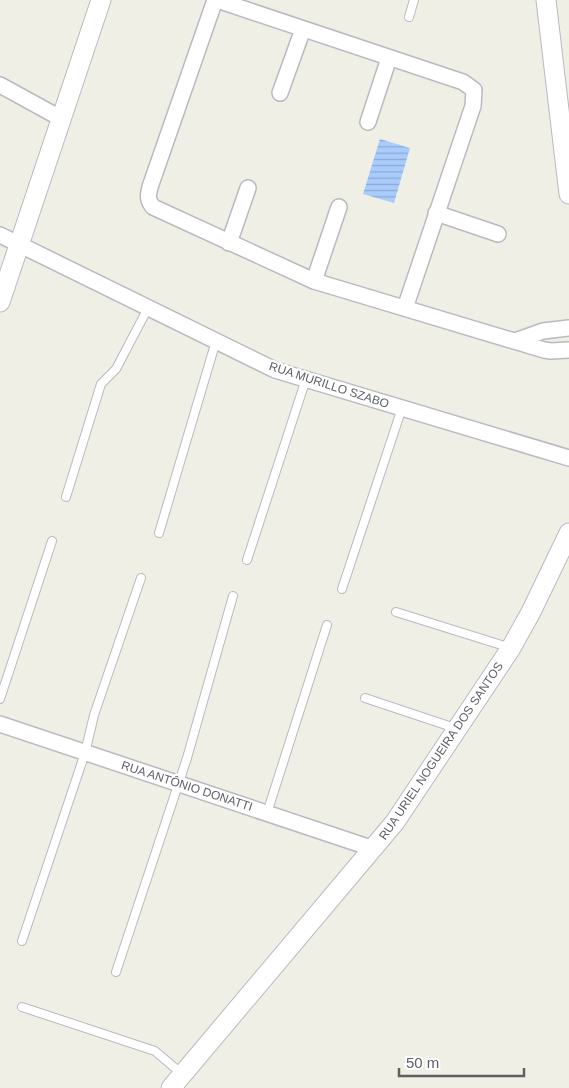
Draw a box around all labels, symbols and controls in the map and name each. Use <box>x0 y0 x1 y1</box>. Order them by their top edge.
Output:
street label: RUA MURILLO SZABO <box>267 359 391 411</box>
street label: RUA URIEL NOGUEIRA DOS SANTOS <box>376 659 506 843</box>
street label: RUA ANTÔNIO DONATTI <box>120 757 255 814</box>
scale bar <box>399 1046 524 1078</box>
text: 50 m <box>406 1054 439 1071</box>

